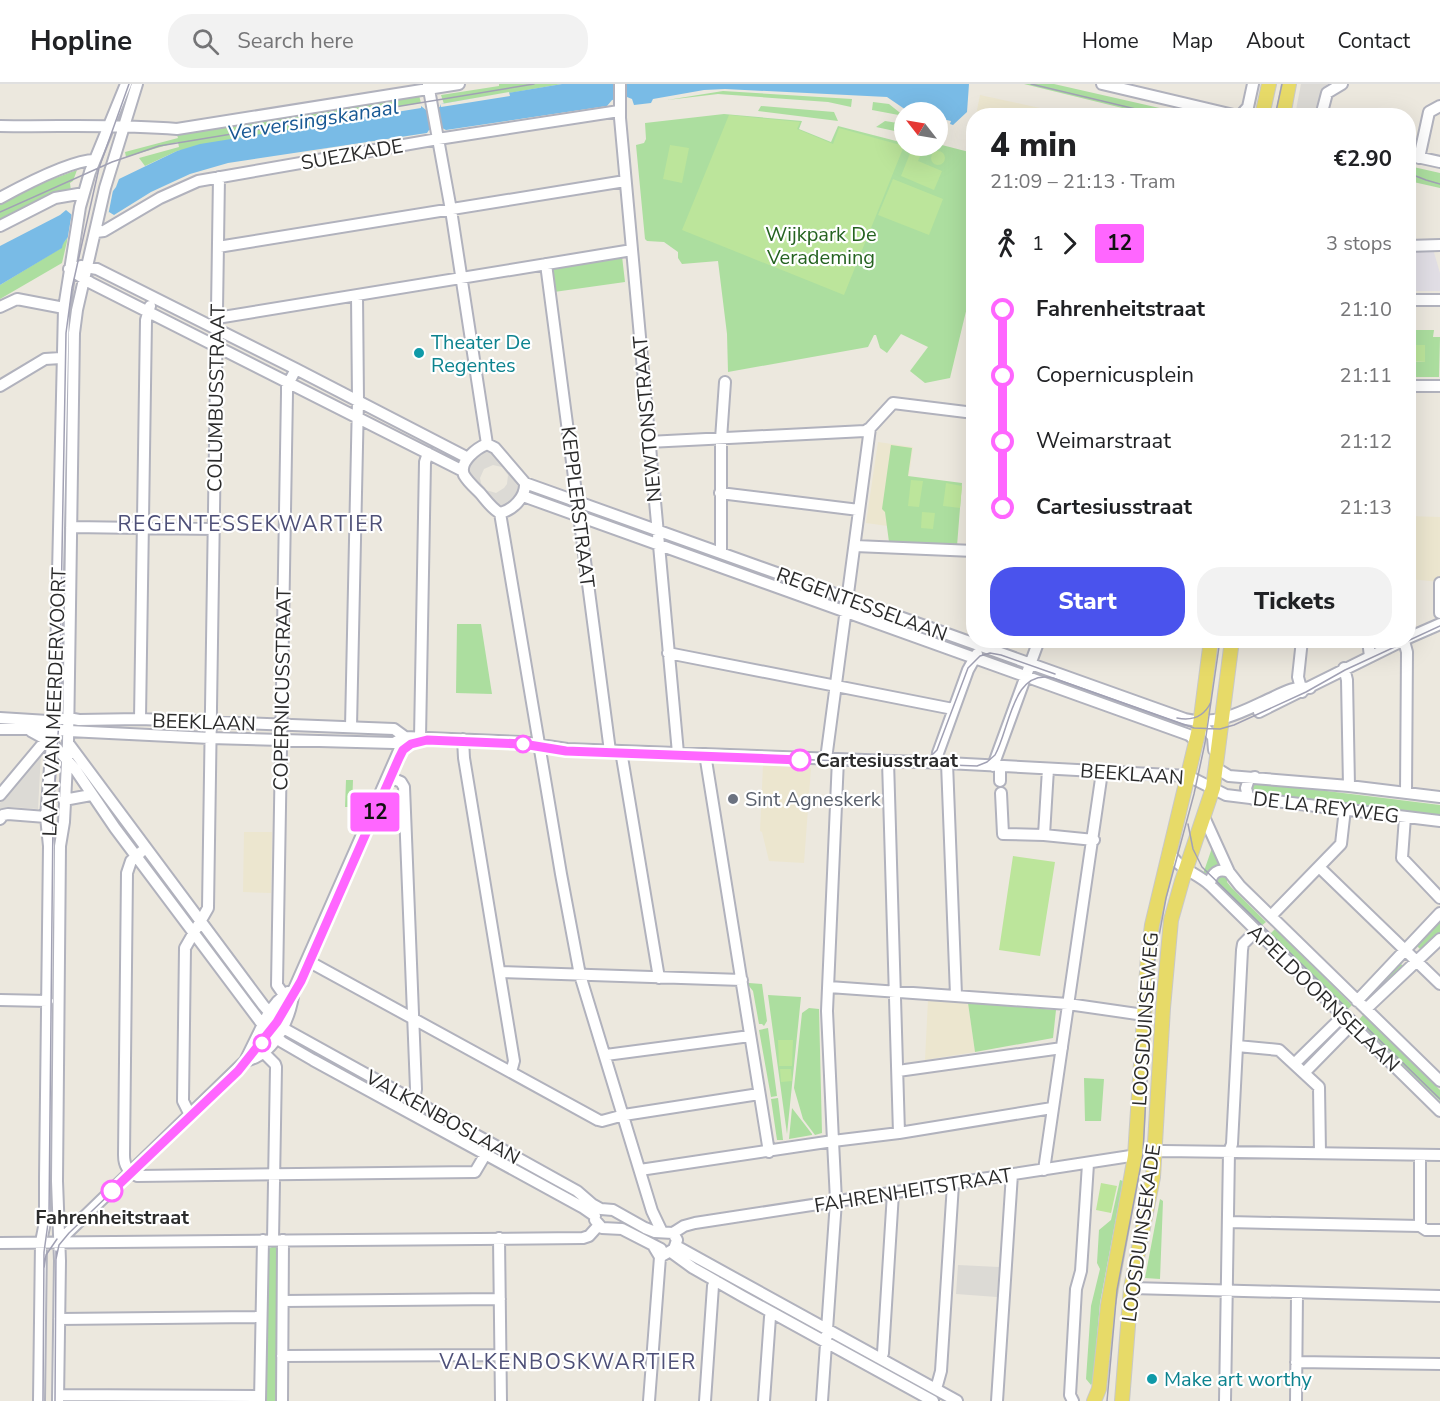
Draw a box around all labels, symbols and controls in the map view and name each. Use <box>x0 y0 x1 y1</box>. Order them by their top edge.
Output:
search box <box>168 14 588 68</box>
text: Hopline <box>30 22 132 60</box>
icon: search <box>189 25 222 58</box>
text: Search here <box>237 26 354 56</box>
text: Home <box>1082 27 1139 55</box>
text: Map <box>1172 27 1213 55</box>
text: About <box>1246 27 1304 55</box>
text: Contact <box>1337 27 1410 55</box>
water label: Verversingskanaal <box>225 93 401 147</box>
north arrow <box>894 102 948 156</box>
map controls <box>894 102 948 156</box>
text: 4 min <box>990 123 1077 168</box>
street label: SUEZKADE <box>299 132 405 177</box>
text: €2.90 <box>1334 144 1392 174</box>
text: 21:09 – 21:13 · Tram <box>990 168 1176 195</box>
park label: Wijkpark De Verademing <box>765 221 877 271</box>
icon: walk <box>990 227 1023 260</box>
icon: forward <box>1053 227 1086 260</box>
text: 12 <box>1107 229 1132 257</box>
text: 1 <box>1032 230 1044 257</box>
text: 3 stops <box>1326 230 1392 257</box>
text: Fahrenheitstraat <box>1036 294 1205 324</box>
text: 21:10 <box>1339 296 1392 323</box>
street label: COLUMBUSSTRAAT <box>201 304 232 492</box>
place label: Theater De Regentes <box>431 329 531 379</box>
street label: NEWTONSTRAAT <box>627 335 668 503</box>
marker: Theater De Regentes <box>412 346 426 360</box>
text: Copernicusplein <box>1036 360 1194 390</box>
text: 21:11 <box>1339 362 1392 389</box>
street label: KEPPLERSTRAAT <box>554 425 601 589</box>
text: Weimarstraat <box>1036 426 1171 456</box>
text: 21:12 <box>1339 428 1392 455</box>
text: Cartesiusstraat <box>1036 492 1192 522</box>
text: 21:13 <box>1339 494 1392 521</box>
district label: REGENTESSEKWARTIER <box>117 510 385 538</box>
street label: REGENTESSELAAN <box>773 561 951 648</box>
street label: LAAN VAN MEERDERVOORT <box>36 567 73 837</box>
button: Start <box>990 567 1185 636</box>
button: Tickets <box>1197 567 1392 636</box>
street label: COPERNICUSSTRAAT <box>267 587 298 791</box>
street label: BEEKLAAN <box>152 707 256 738</box>
unlabelled marker <box>514 735 532 753</box>
place label: Cartesiusstraat <box>816 747 958 774</box>
marker: Cartesiusstraat <box>789 749 811 771</box>
street label: BEEKLAAN <box>1079 757 1185 792</box>
street label: DE LA REYWEG <box>1251 785 1401 830</box>
place label: Sint Agneskerk <box>745 786 882 813</box>
line badge: 12 <box>348 792 402 832</box>
marker: Sint Agneskerk <box>726 792 740 806</box>
text: 12 <box>362 798 388 826</box>
street label: APELDOORNSELAAN <box>1242 919 1406 1078</box>
street label: LOOSDUINSEWEG <box>1126 931 1165 1107</box>
unlabelled marker <box>253 1034 271 1052</box>
street label: VALKENBOSLAAN <box>360 1063 525 1171</box>
street label: LOOSDUINSEKADE <box>1116 1142 1167 1324</box>
street label: FAHRENHEITSTRAAT <box>812 1162 1014 1219</box>
marker: Fahrenheitstraat <box>101 1180 123 1202</box>
place label: Fahrenheitstraat <box>35 1204 189 1231</box>
district label: VALKENBOSKWARTIER <box>438 1348 697 1376</box>
place label: Make art worthy <box>1164 1366 1312 1393</box>
marker: Make art worthy <box>1145 1372 1159 1386</box>

